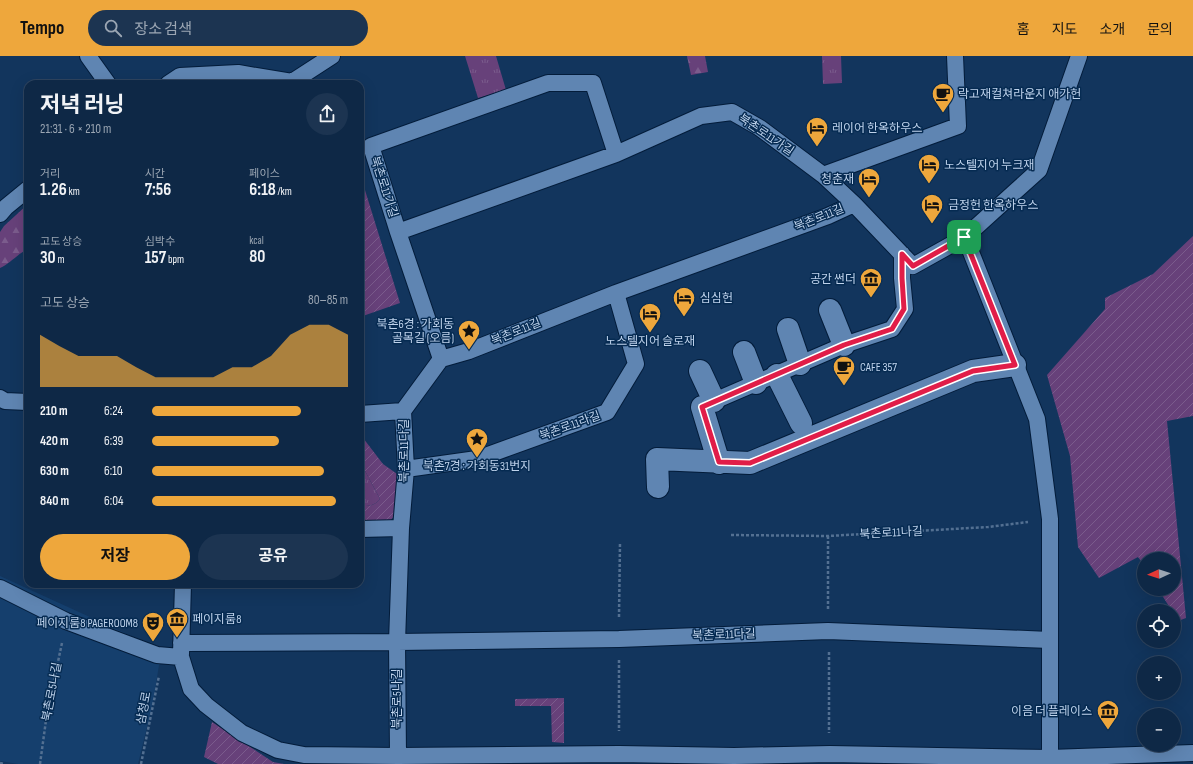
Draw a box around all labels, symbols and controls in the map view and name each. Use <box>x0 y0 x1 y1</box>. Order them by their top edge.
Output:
search box <box>88 10 368 46</box>
text: Tempo <box>20 17 64 40</box>
icon: search <box>102 17 124 39</box>
text: 장소 검색 <box>134 20 192 39</box>
text: 홈 <box>1017 21 1030 38</box>
text: 지도 <box>1052 21 1077 38</box>
text: 소개 <box>1099 21 1125 38</box>
text: 문의 <box>1147 21 1173 38</box>
cafe icon: 락고재컬쳐라운지 애가헌 <box>930 81 956 114</box>
place label: 락고재컬쳐라운지 애가헌 <box>958 87 1081 102</box>
text: 저녁 러닝 <box>40 92 124 119</box>
button: share <box>306 93 348 135</box>
street label: 북촌로11가길 <box>735 111 797 159</box>
hotel icon: 레이어 한옥하우스 <box>804 115 830 148</box>
text: 21:31 · 6 × 210 m <box>40 121 111 137</box>
place label: 레이어 한옥하우스 <box>832 121 922 136</box>
hotel icon: 노스텔지어 누크재 <box>916 152 942 185</box>
street label: 북촌로11가길 <box>367 154 401 220</box>
place label: 노스텔지어 누크재 <box>944 158 1034 173</box>
hotel icon: 청춘재 <box>856 166 882 199</box>
text: 거리 <box>40 167 60 180</box>
text: 시간 <box>145 167 165 180</box>
text: 페이스 <box>249 167 280 180</box>
place label: 청춘재 <box>821 172 854 187</box>
text: 1.26 <box>40 180 67 200</box>
text: 7:56 <box>145 180 171 200</box>
text: 6:18 <box>249 180 276 200</box>
text: km <box>67 185 80 198</box>
text: /km <box>276 185 292 198</box>
hotel icon: 금정헌 한옥하우스 <box>919 192 945 225</box>
place label: 금정헌 한옥하우스 <box>948 198 1038 213</box>
street label: 북촌로11길 <box>792 201 846 235</box>
pin <box>947 220 981 254</box>
icon: arrive <box>953 226 975 248</box>
text: kcal <box>249 234 264 247</box>
text: 고도 상승 <box>40 235 82 248</box>
text: 심박수 <box>145 235 175 248</box>
text: 80 <box>249 247 265 267</box>
text: 30 <box>40 248 56 268</box>
text: 157 <box>145 248 166 268</box>
text: m <box>56 253 65 266</box>
text: bpm <box>166 253 184 266</box>
museum icon: 공간 썬더 <box>858 266 884 299</box>
place label: 공간 썬더 <box>810 272 856 287</box>
hotel icon: 심심헌 <box>671 285 697 318</box>
place label: 심심헌 <box>700 291 733 306</box>
text: 80–85 m <box>308 292 348 308</box>
text: 고도 상승 <box>40 295 90 311</box>
hotel icon: 노스텔지어 슬로재 <box>637 301 663 334</box>
street label: 북촌로11길 <box>489 315 543 349</box>
place label: 북촌6경 : 가회동 골목길 (오름) <box>376 317 454 346</box>
place icon: 북촌6경 : 가회동 골목길 (오름) <box>456 318 482 351</box>
place label: 노스텔지어 슬로재 <box>605 334 695 349</box>
cafe icon: CAFE 357 <box>831 354 857 387</box>
place label: CAFE 357 <box>860 360 897 375</box>
text: 210 m <box>40 403 68 419</box>
text: 6:24 <box>104 403 123 419</box>
street label: 북촌로11라길 <box>538 408 602 444</box>
street label: 북촌로11다길 <box>397 419 412 483</box>
place icon: 북촌7경 : 가회동31번지 <box>464 426 490 459</box>
text: 420 m <box>40 433 69 449</box>
text: 6:39 <box>104 433 123 449</box>
place label: 북촌7경 : 가회동31번지 <box>423 459 531 474</box>
text: 630 m <box>40 463 69 479</box>
text: 6:10 <box>104 463 123 479</box>
text: 840 m <box>40 493 69 509</box>
text: 6:04 <box>104 493 123 509</box>
street label: 북촌로11나길 <box>859 524 923 542</box>
button: 저장 <box>40 534 190 580</box>
button: 공유 <box>198 534 348 580</box>
north arrow <box>1137 552 1181 596</box>
map controls <box>1137 552 1181 752</box>
button: locate <box>1137 604 1181 648</box>
museum icon: 페이지룸8 <box>164 606 190 639</box>
theatre icon: 페이지룸8 PAGEROOM8 <box>140 610 166 643</box>
place label: 페이지룸8 <box>192 612 241 627</box>
place label: 페이지룸8 PAGEROOM8 <box>36 616 138 631</box>
street label: 북촌로11다길 <box>692 626 756 644</box>
button: + <box>1137 656 1181 700</box>
street label: 북촌로5나길 <box>39 661 65 723</box>
street label: 북촌로5나길 <box>390 669 405 729</box>
street label: 삼청로 <box>133 690 155 726</box>
museum icon: 이음 더 플레이스 <box>1095 698 1121 731</box>
place label: 이음 더 플레이스 <box>1011 704 1092 719</box>
button: − <box>1137 708 1181 752</box>

